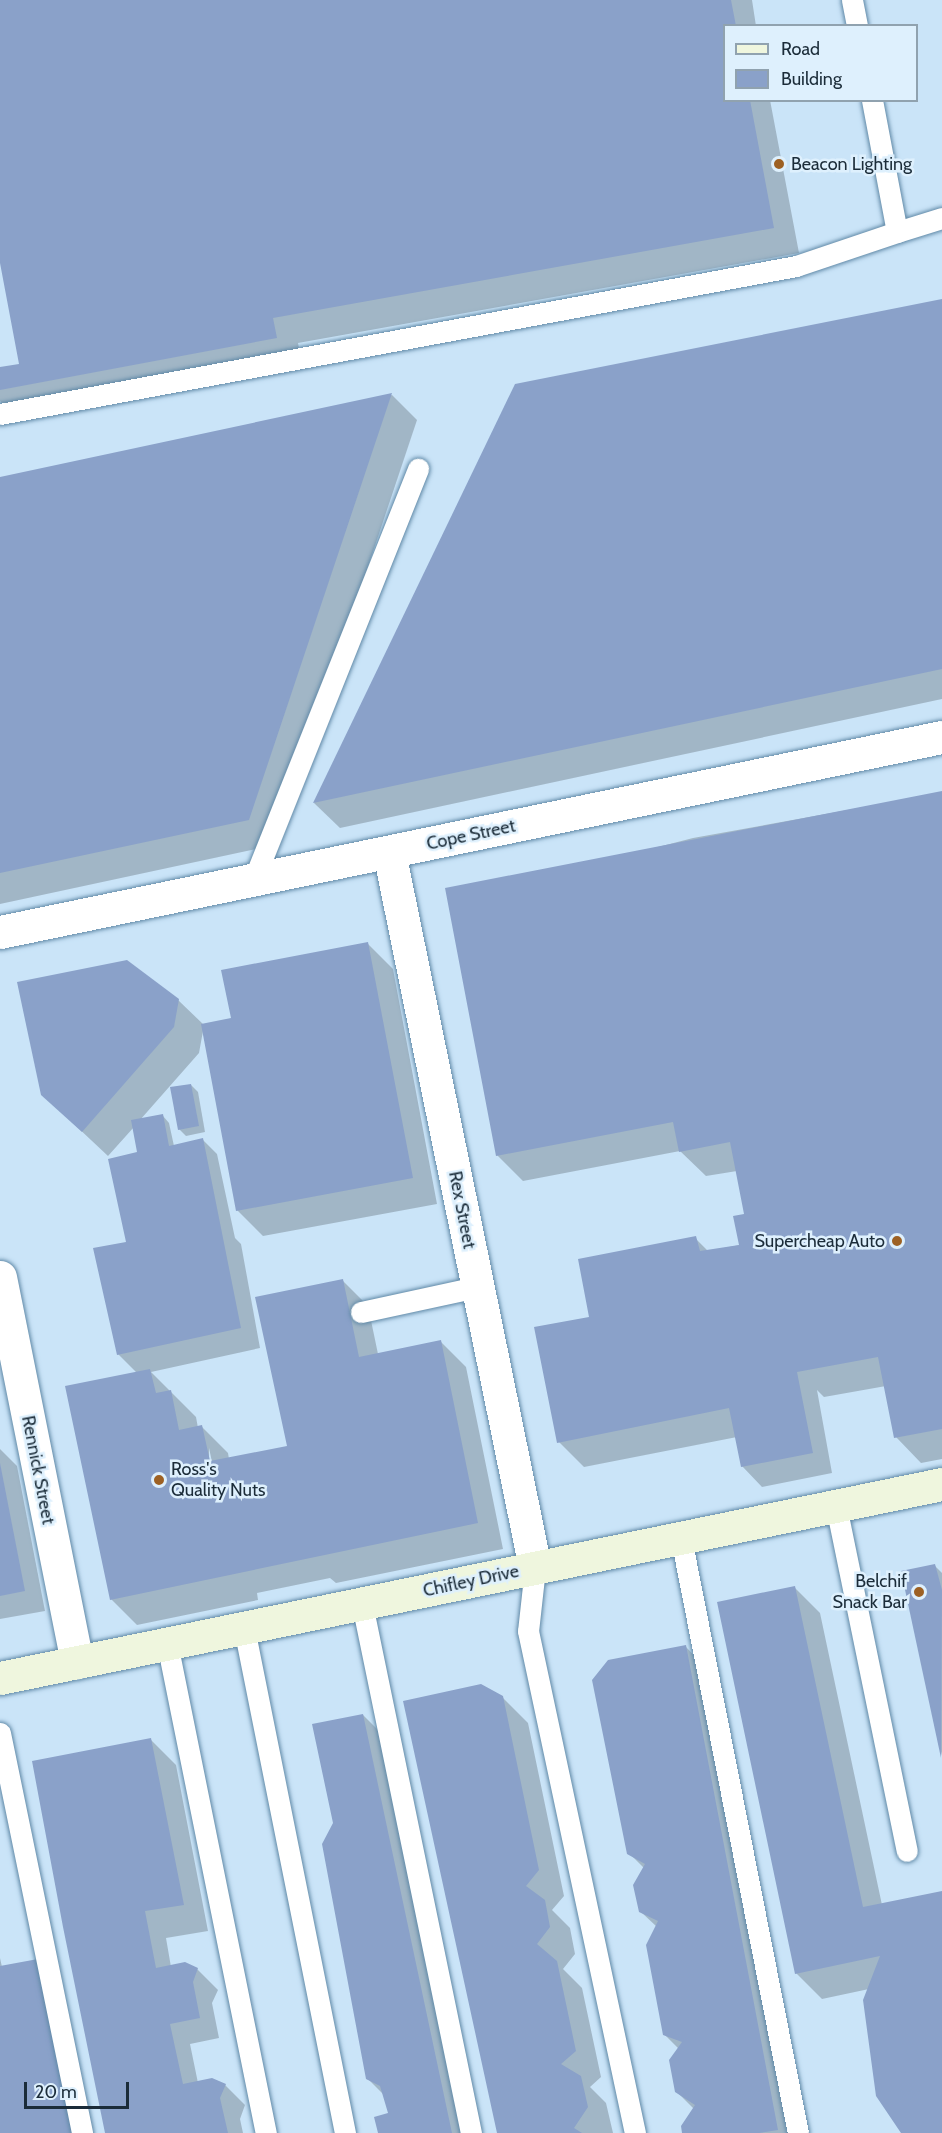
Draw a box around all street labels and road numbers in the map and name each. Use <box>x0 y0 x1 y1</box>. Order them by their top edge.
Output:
street label: Cope Street <box>425 815 517 855</box>
street label: Rex Street <box>444 1169 480 1251</box>
street label: Rennick Street <box>17 1414 59 1526</box>
street label: Chifley Drive <box>421 1560 521 1602</box>

